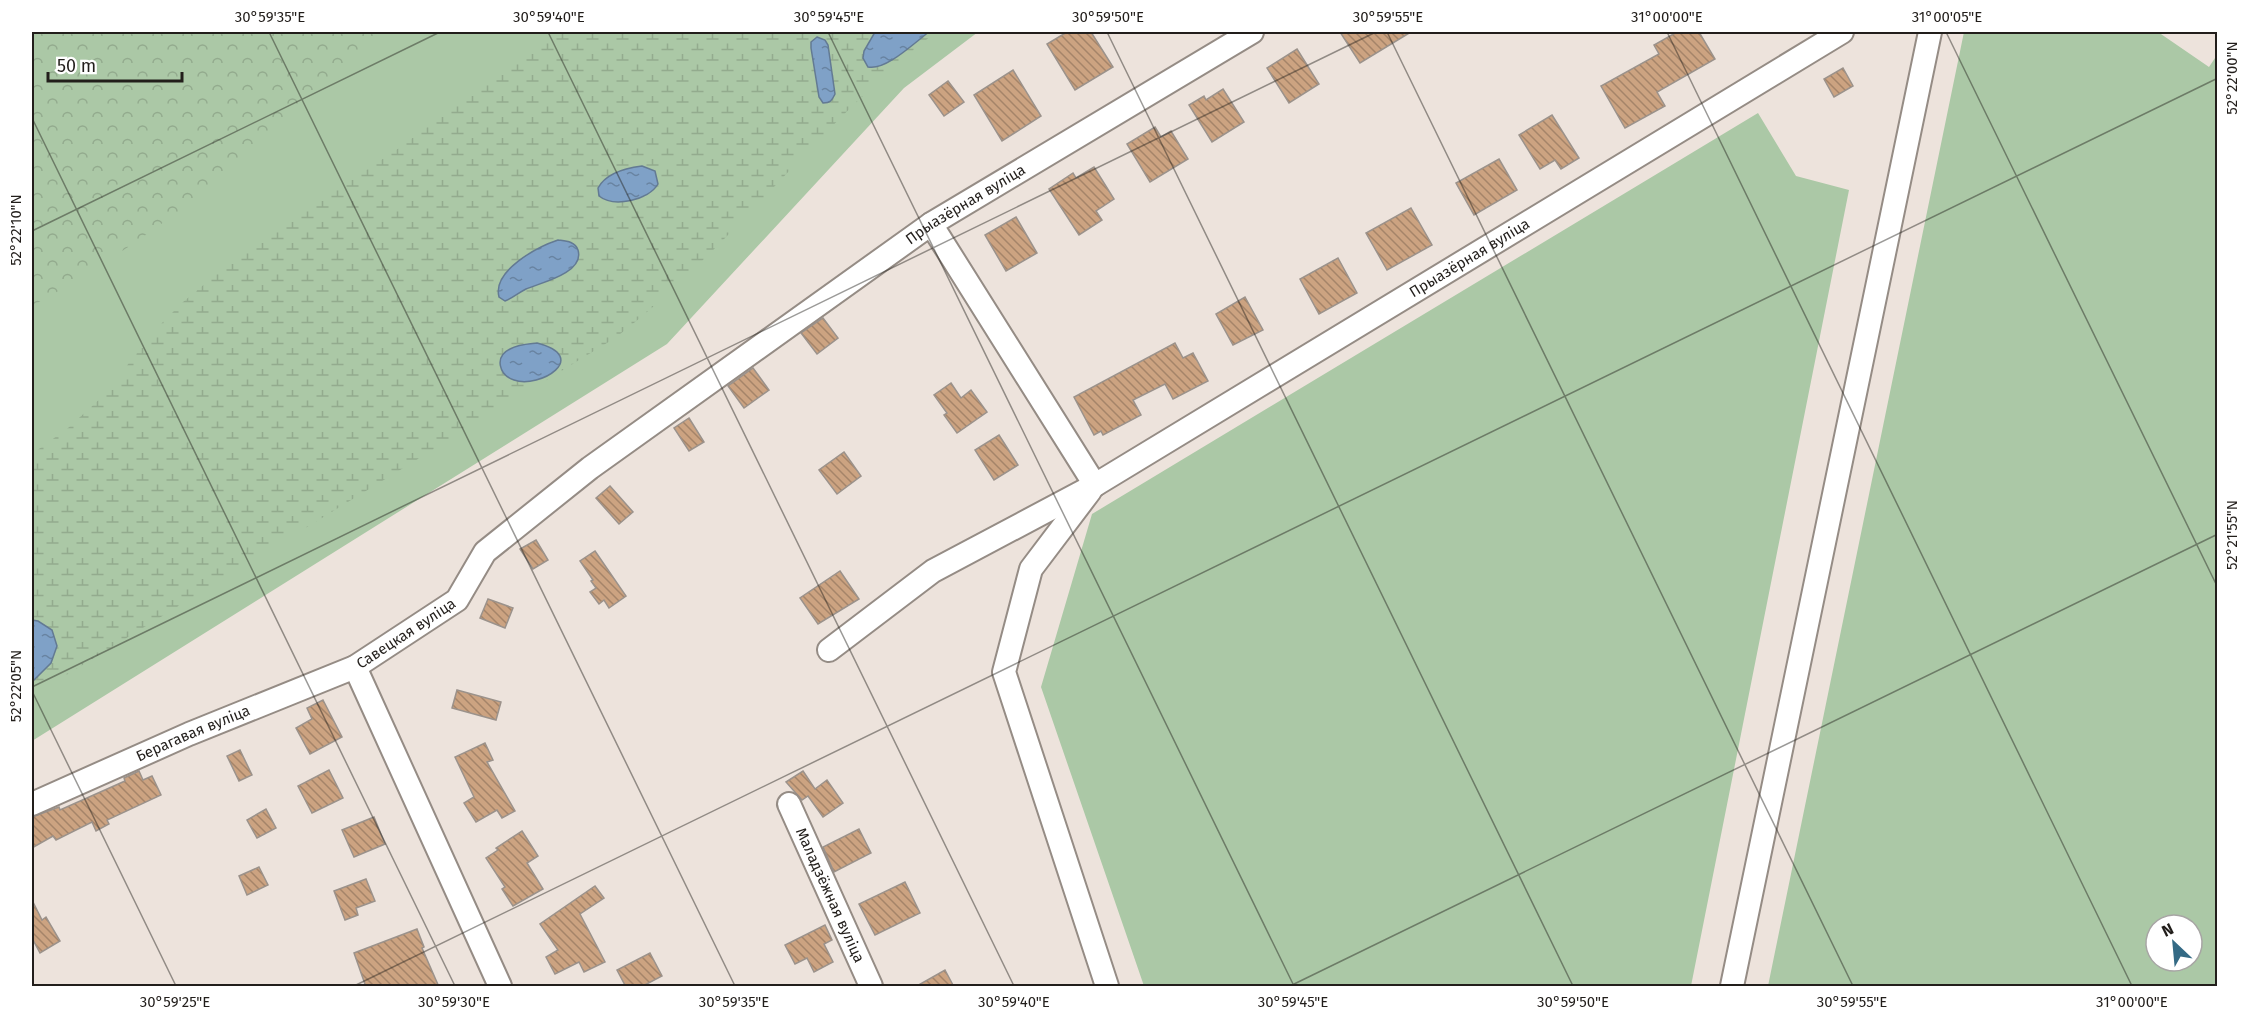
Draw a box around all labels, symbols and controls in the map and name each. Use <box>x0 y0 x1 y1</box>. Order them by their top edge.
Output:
text: 30°59'35"E <box>235 8 305 26</box>
text: 30°59'40"E <box>513 8 585 26</box>
text: 30°59'45"E <box>794 8 864 26</box>
text: 30°59'50"E <box>1072 8 1144 26</box>
text: 30°59'55"E <box>1353 8 1423 26</box>
text: 31°00'00"E <box>1631 8 1703 26</box>
text: 31°00'05"E <box>1912 8 1982 26</box>
text: 52°22'00"N <box>2223 41 2241 115</box>
scale bar <box>48 45 182 83</box>
text: 50 m <box>57 55 96 77</box>
street label: Прыазёрная вуліца <box>902 161 1029 248</box>
text: 52°22'10"N <box>7 194 25 266</box>
street label: Прыазёрная вуліца <box>1406 215 1533 301</box>
text: 52°21'55"N <box>2223 500 2241 570</box>
street label: Савецкая вуліца <box>353 594 459 673</box>
text: 52°22'05"N <box>7 650 25 722</box>
street label: Берагавая вуліца <box>133 701 253 765</box>
street label: Маладзёжная вуліца <box>792 825 868 965</box>
north arrow <box>2144 913 2204 973</box>
text: N <box>2159 919 2177 941</box>
text: 30°59'25"E <box>140 993 210 1011</box>
text: 30°59'30"E <box>418 993 490 1011</box>
text: 30°59'35"E <box>699 993 769 1011</box>
text: 30°59'40"E <box>978 993 1050 1011</box>
text: 30°59'45"E <box>1258 993 1328 1011</box>
text: 30°59'50"E <box>1537 993 1609 1011</box>
text: 30°59'55"E <box>1817 993 1887 1011</box>
text: 31°00'00"E <box>2096 993 2168 1011</box>

